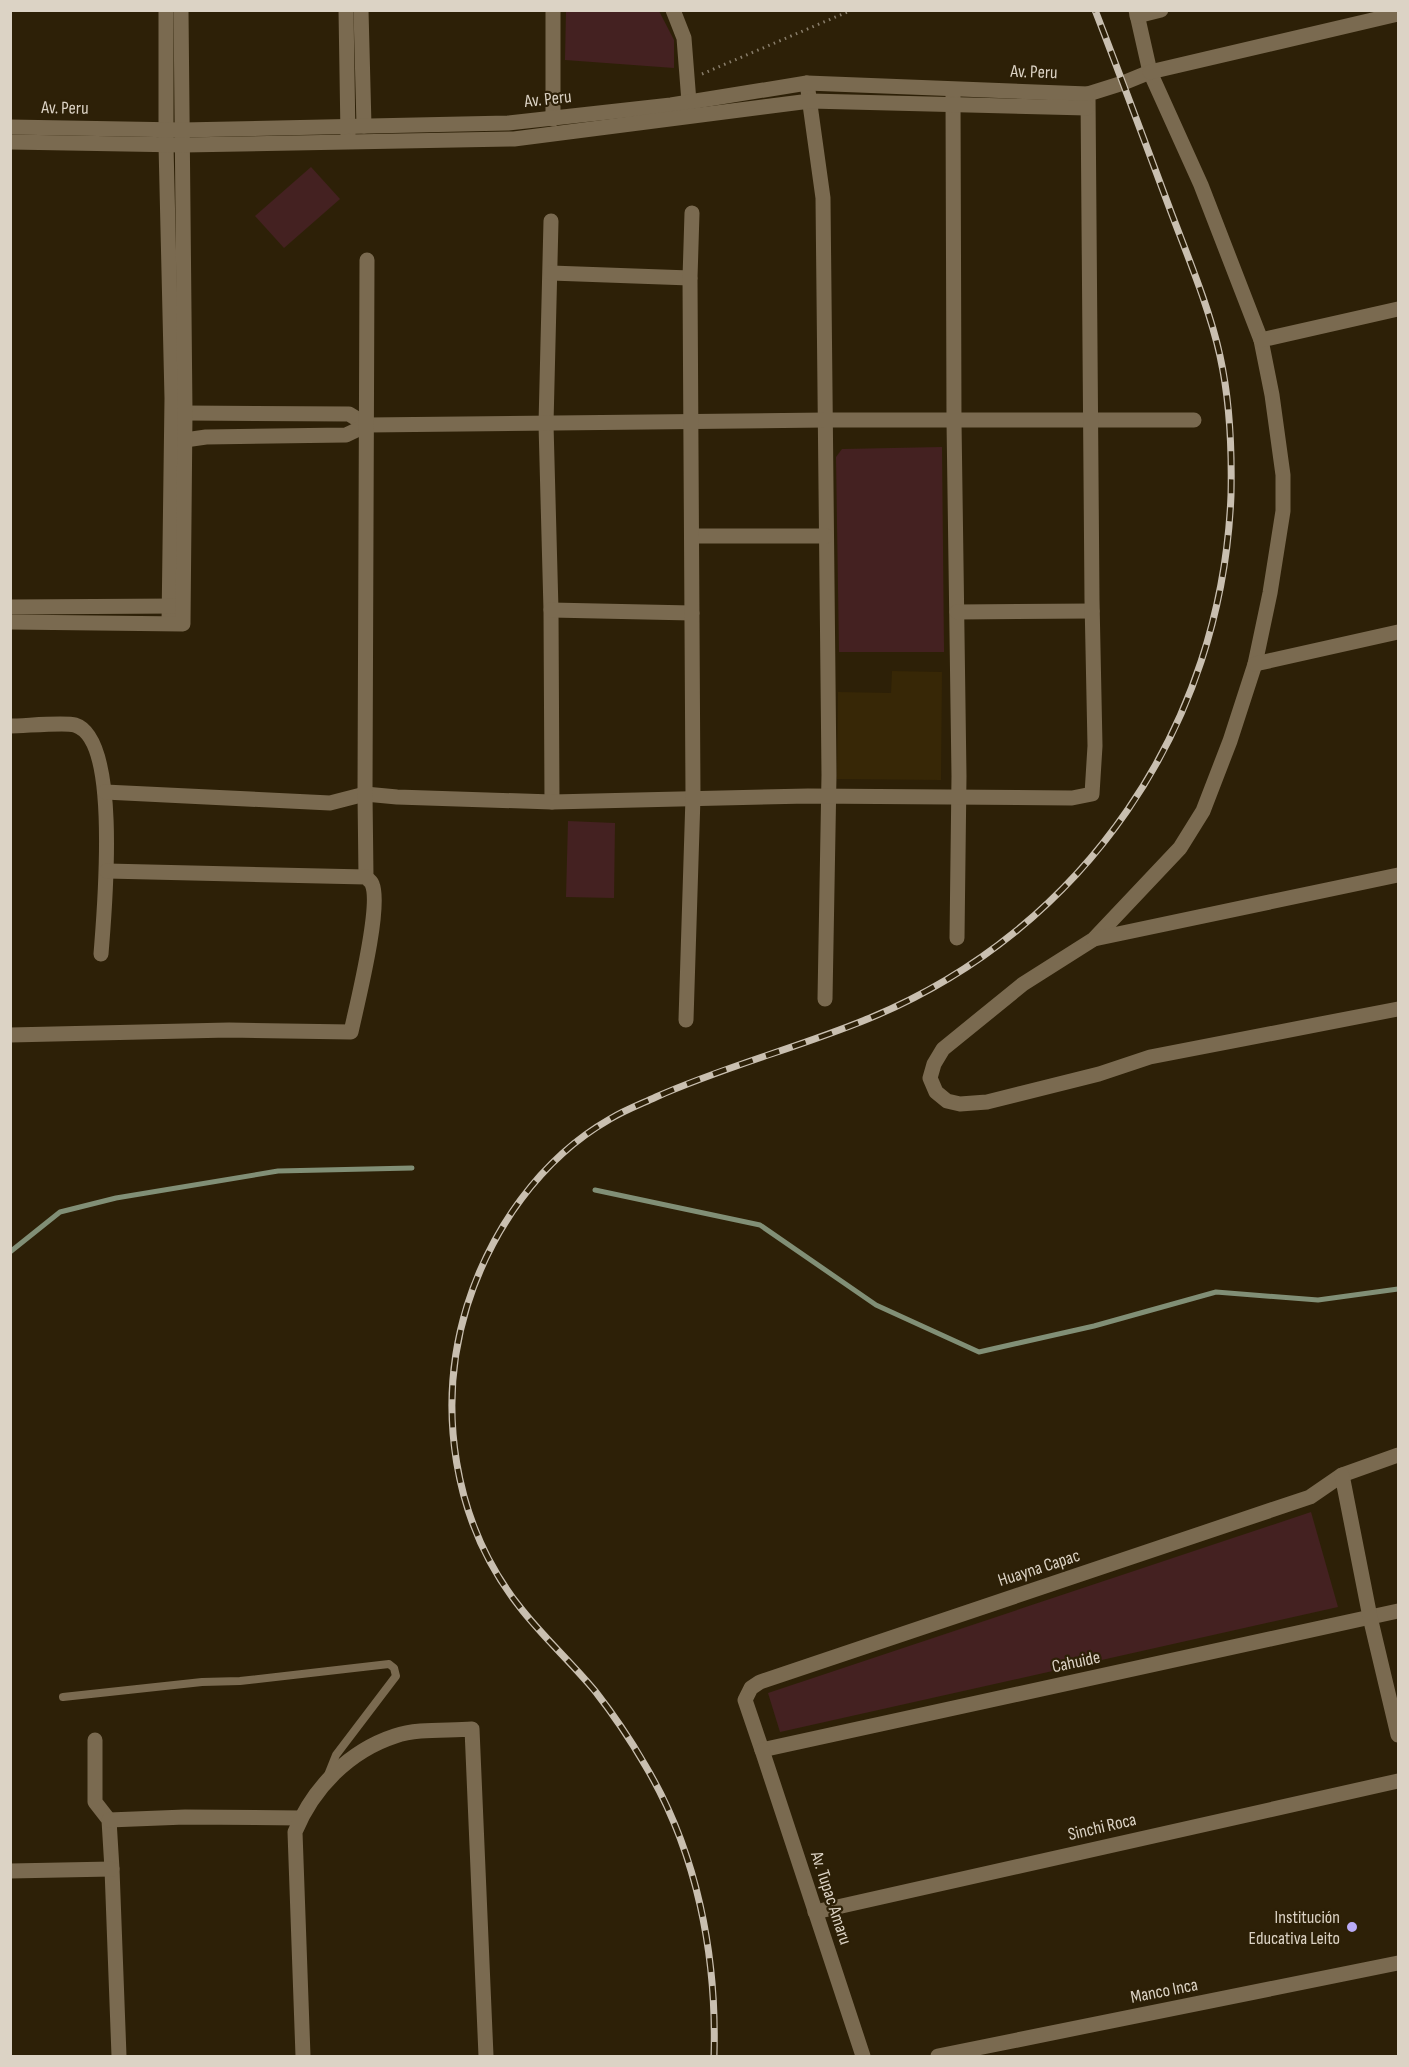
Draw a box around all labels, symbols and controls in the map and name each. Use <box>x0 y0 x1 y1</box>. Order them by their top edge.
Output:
street label: Av. Peru <box>1009 61 1058 83</box>
street label: Av. Peru <box>522 86 573 112</box>
street label: Av. Peru <box>40 97 89 119</box>
street label: Huayna Capac <box>995 1545 1083 1591</box>
street label: Cahuide <box>1050 1647 1102 1677</box>
street label: Sinchi Roca <box>1066 1809 1138 1845</box>
street label: Av. Tupac Amaru <box>806 1848 856 1947</box>
place label: Institución Educativa Leito <box>1249 1907 1340 1949</box>
marker: Institución Educativa Leito <box>1345 1920 1359 1934</box>
street label: Manco Inca <box>1129 1974 1199 2008</box>

